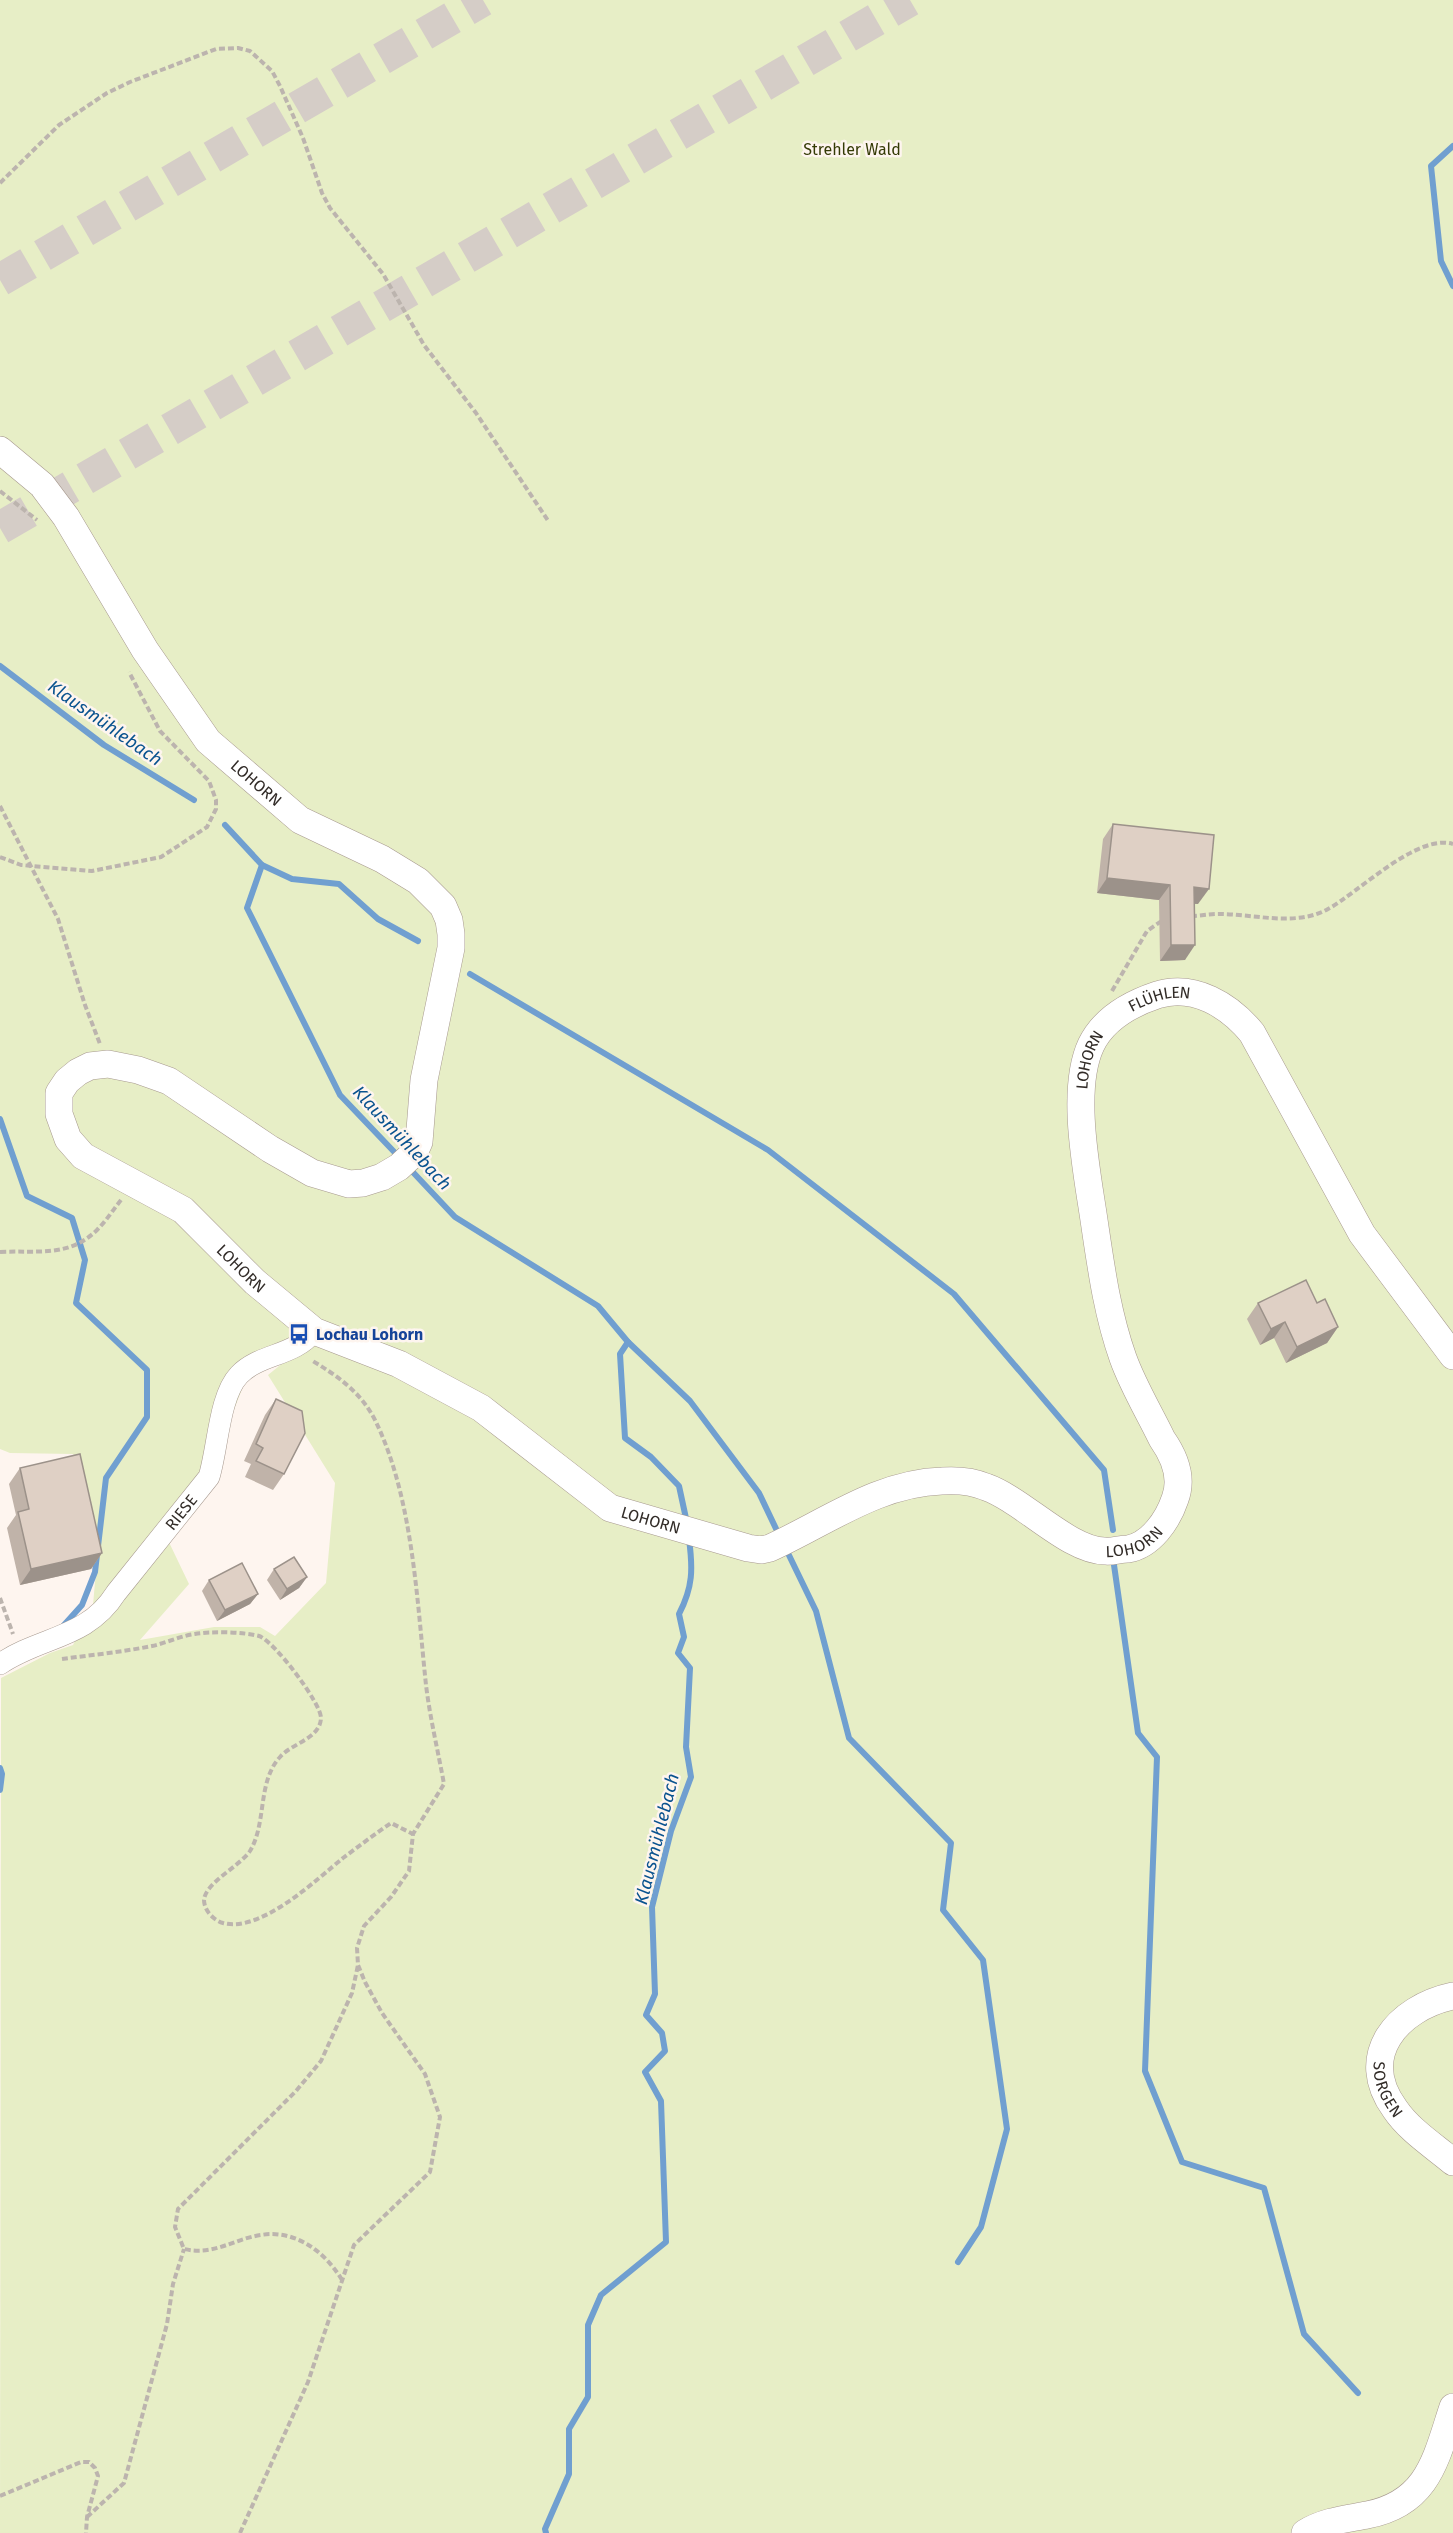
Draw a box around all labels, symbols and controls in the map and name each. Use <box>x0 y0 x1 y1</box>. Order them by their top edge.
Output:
park label: Strehler Wald <box>803 140 901 159</box>
water label: Klausmühlebach <box>44 675 166 771</box>
street label: LOHORN <box>227 756 285 810</box>
street label: FLÜHLEN <box>1125 983 1192 1016</box>
street label: LOHORN <box>1072 1027 1107 1090</box>
water label: Klausmühlebach <box>348 1081 456 1195</box>
street label: LOHORN <box>213 1240 269 1297</box>
bus stop icon: Lochau Lohorn <box>287 1322 311 1346</box>
place label: Lochau Lohorn <box>316 1325 423 1344</box>
street label: RIESE <box>161 1491 201 1534</box>
street label: LOHORN <box>619 1503 683 1538</box>
street label: LOHORN <box>1105 1522 1167 1561</box>
water label: Klausmühlebach <box>630 1771 684 1907</box>
street label: SORGEN <box>1370 2061 1407 2121</box>

